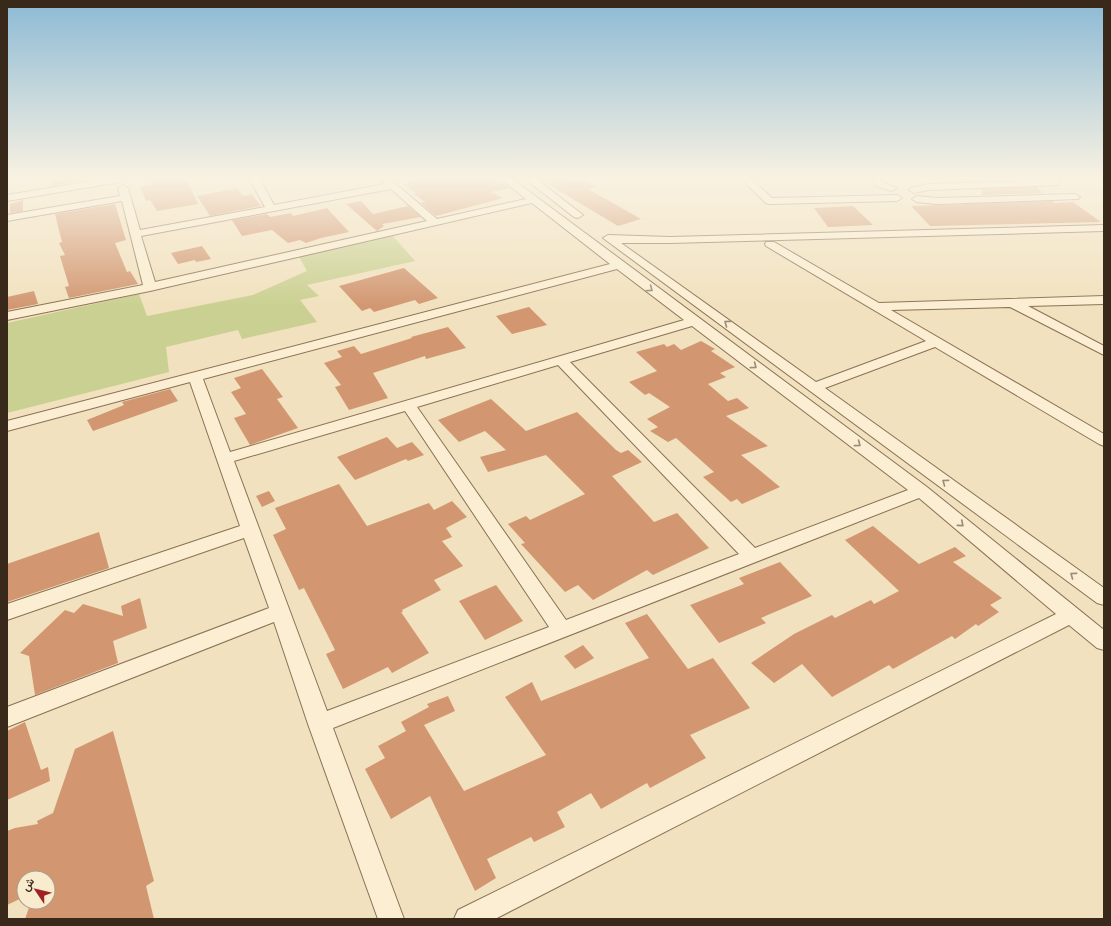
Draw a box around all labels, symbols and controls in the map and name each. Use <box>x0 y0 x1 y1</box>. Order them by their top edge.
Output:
one-way arrow <box>646 284 653 291</box>
one-way arrow <box>724 321 731 328</box>
one-way arrow <box>750 361 757 368</box>
one-way arrow <box>854 439 861 446</box>
one-way arrow <box>942 479 949 487</box>
one-way arrow <box>956 519 964 526</box>
one-way arrow <box>1070 573 1077 580</box>
north arrow <box>16 870 56 910</box>
text: ش <box>18 875 37 894</box>

